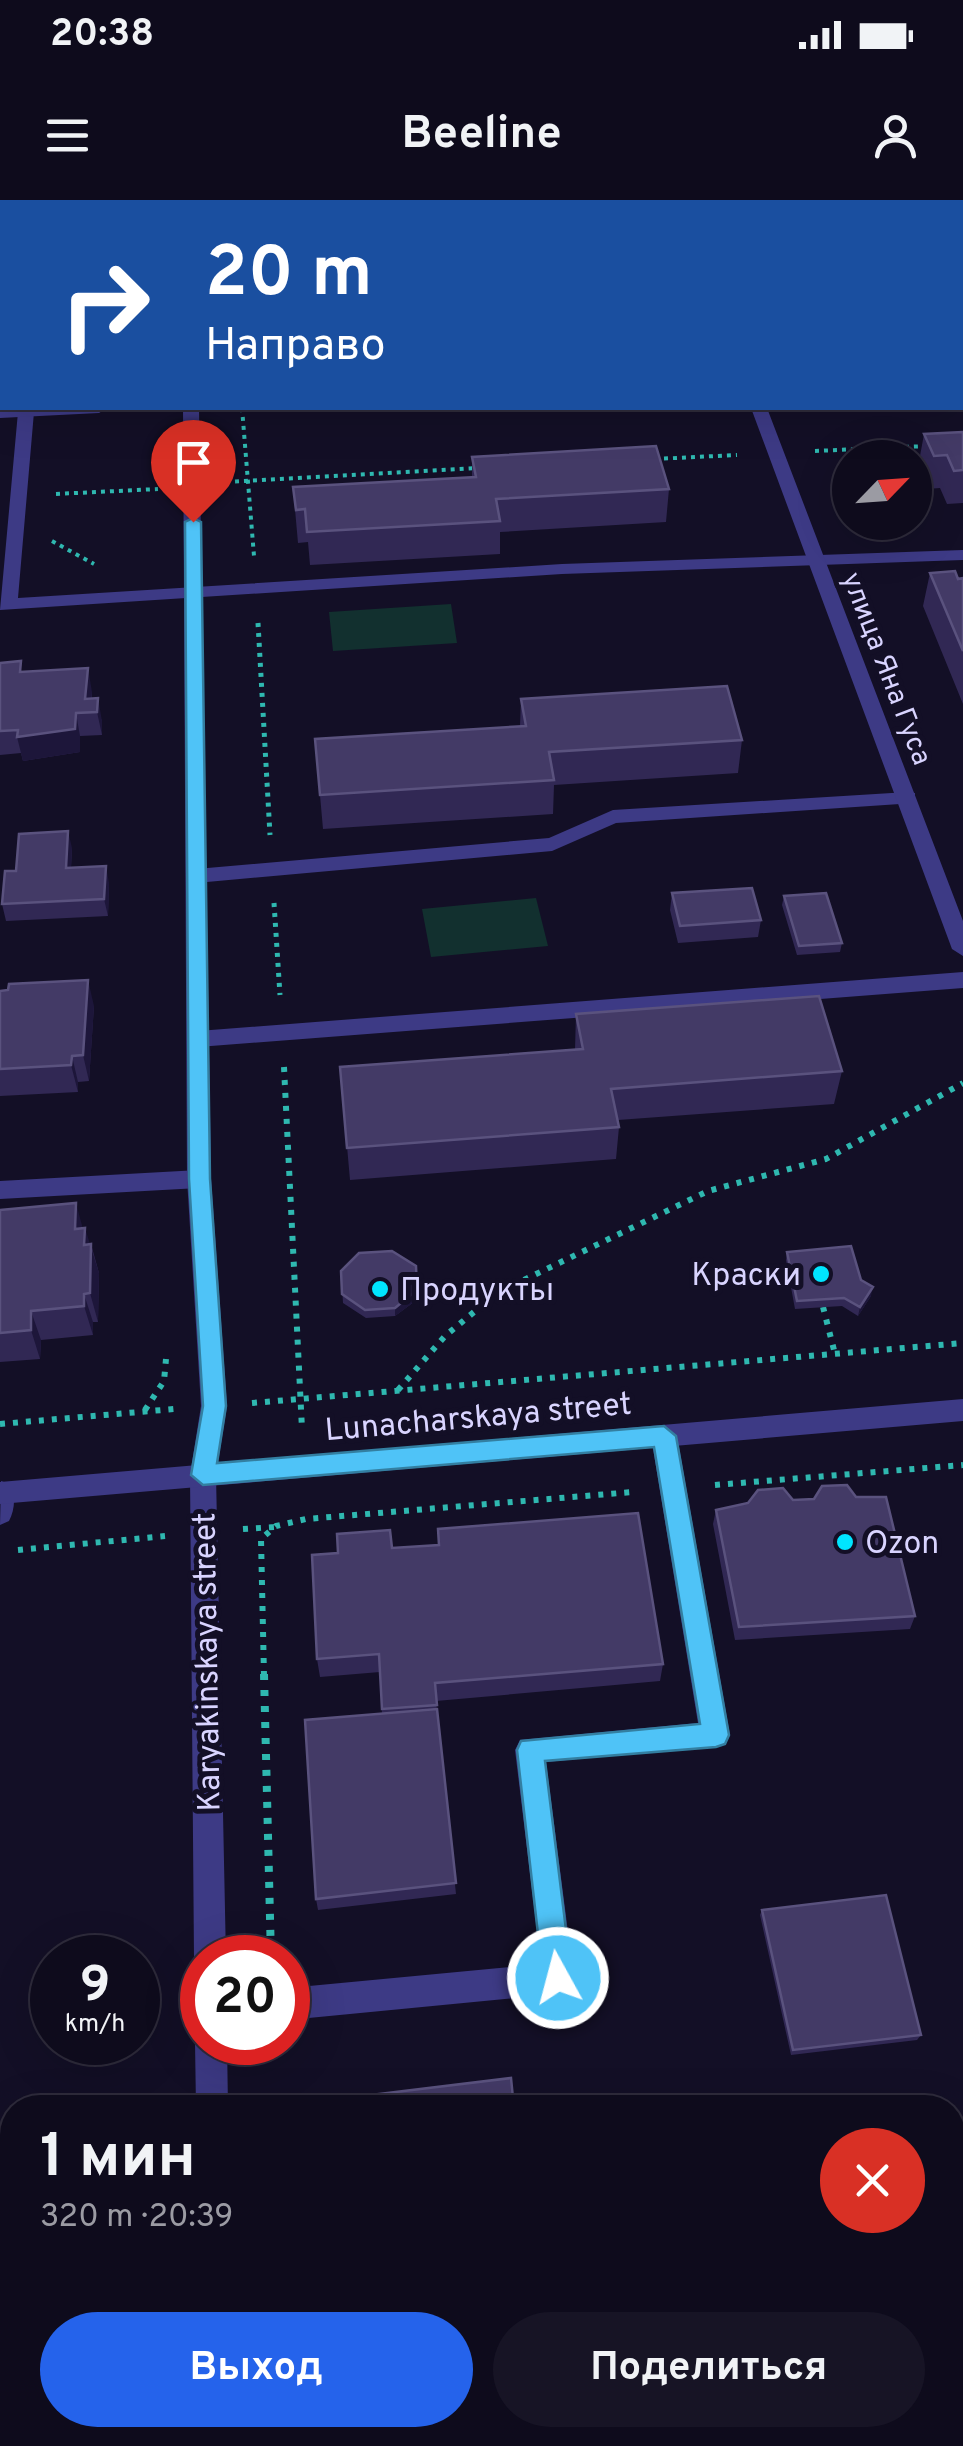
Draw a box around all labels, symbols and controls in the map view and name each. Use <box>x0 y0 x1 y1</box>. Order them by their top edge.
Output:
text: 20:38 <box>50 11 154 60</box>
text: Beeline <box>401 107 562 164</box>
icon: menu <box>40 108 95 163</box>
icon: person <box>868 108 923 163</box>
text: 20 m <box>205 232 373 321</box>
icon: right <box>40 240 170 370</box>
text: Направо <box>205 319 386 376</box>
pin <box>151 420 236 523</box>
icon: arrive <box>166 435 221 490</box>
north arrow <box>832 440 932 540</box>
map controls <box>832 440 932 540</box>
street label: улица Яна Гуса <box>832 568 939 771</box>
place label: Краски <box>691 1257 801 1297</box>
marker: Краски <box>810 1263 832 1285</box>
place label: Продукты <box>400 1272 554 1312</box>
marker: Продукты <box>369 1278 391 1300</box>
street label: Lunacharskaya street <box>323 1386 633 1452</box>
street label: Karyakinskaya street <box>186 1512 232 1812</box>
place label: Ozon <box>865 1525 939 1565</box>
marker: Ozon <box>834 1531 856 1553</box>
position arrow <box>506 1926 610 2030</box>
speed limit sign: 20 <box>180 1935 310 2065</box>
text: 9 <box>80 1956 110 2019</box>
text: km/h <box>65 2009 125 2041</box>
text: 1 мин <box>40 2122 196 2198</box>
button: close <box>820 2128 925 2233</box>
text: 320 m · 20:39 <box>40 2198 233 2238</box>
button: Выход <box>40 2312 473 2427</box>
button: Поделиться <box>493 2312 925 2427</box>

